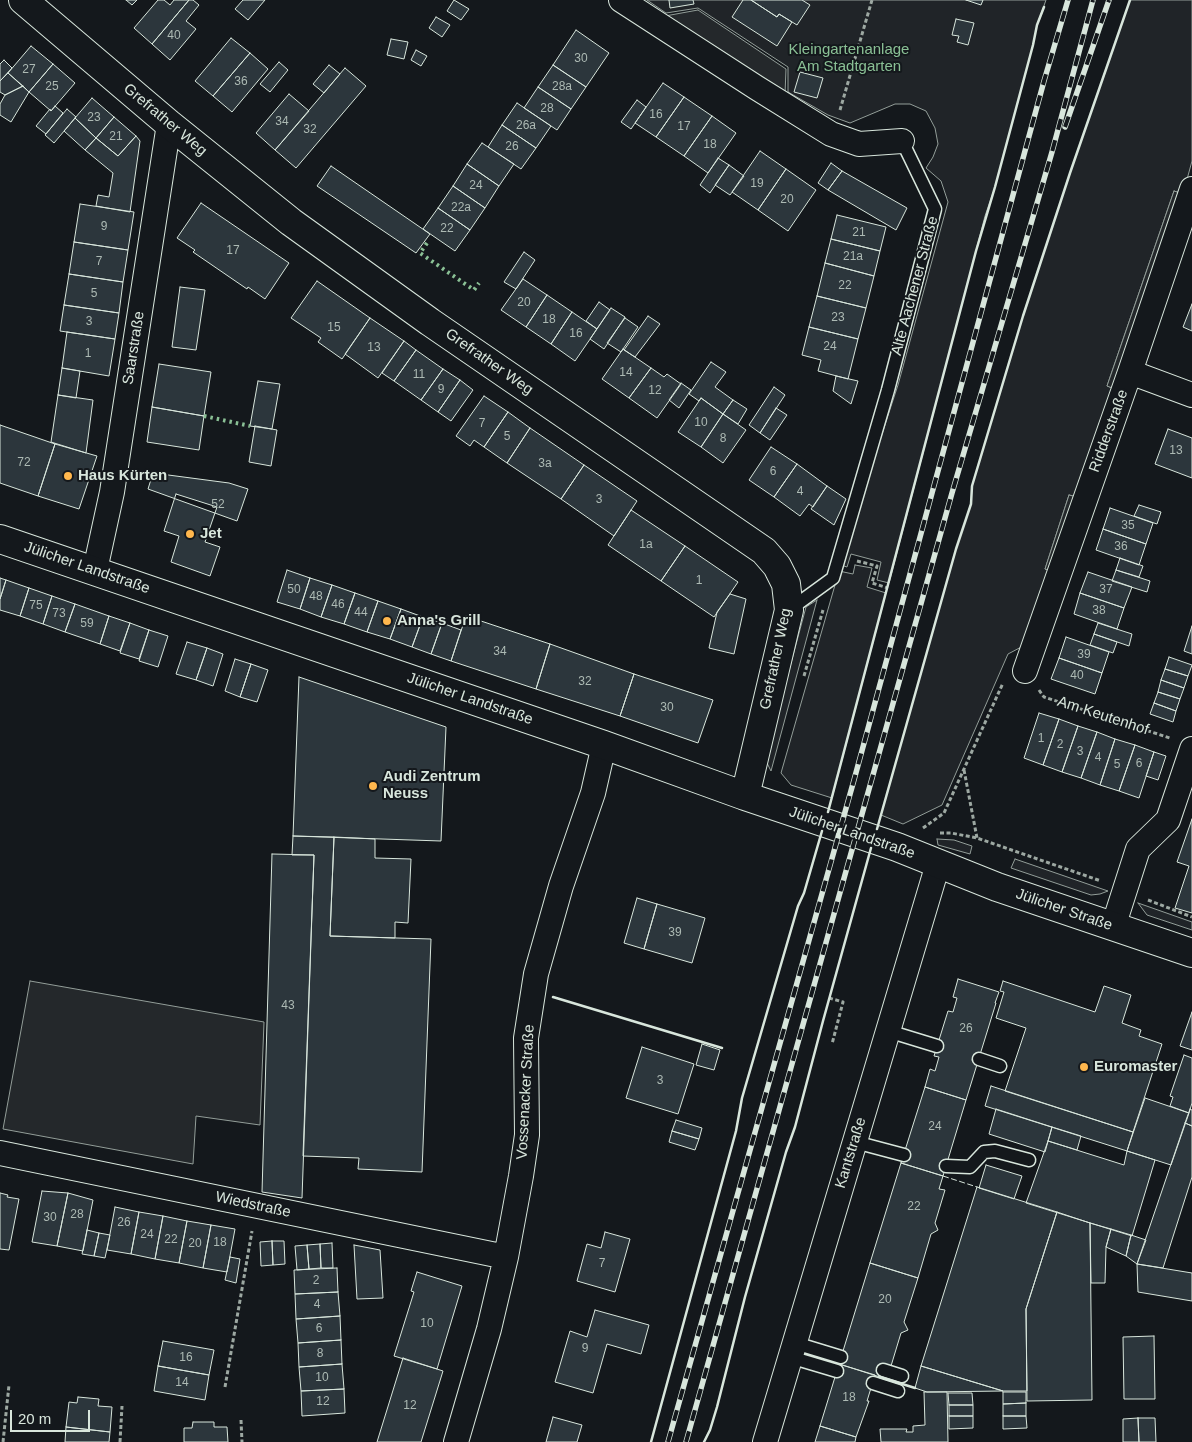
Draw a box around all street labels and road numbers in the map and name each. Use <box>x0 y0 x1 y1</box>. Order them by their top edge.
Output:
street label: Grefrather Weg <box>120 80 210 160</box>
street label: Alte Aachener Straße <box>888 214 942 358</box>
street label: Saarstraße <box>119 310 149 386</box>
street label: Grefrather Weg <box>442 325 536 399</box>
street label: Ridderstraße <box>1086 387 1132 475</box>
street label: Jülicher Landstraße <box>22 538 152 598</box>
street label: Grefrather Weg <box>756 607 796 711</box>
street label: Jülicher Landstraße <box>405 669 535 729</box>
street label: Am Keutenhof <box>1055 693 1151 739</box>
street label: Jülicher Landstraße <box>787 803 917 863</box>
street label: Jülicher Straße <box>1013 885 1115 935</box>
street label: Vossenacker Straße <box>513 1024 539 1160</box>
street label: Kantstraße <box>832 1115 870 1191</box>
street label: Wiedstraße <box>214 1188 292 1222</box>

